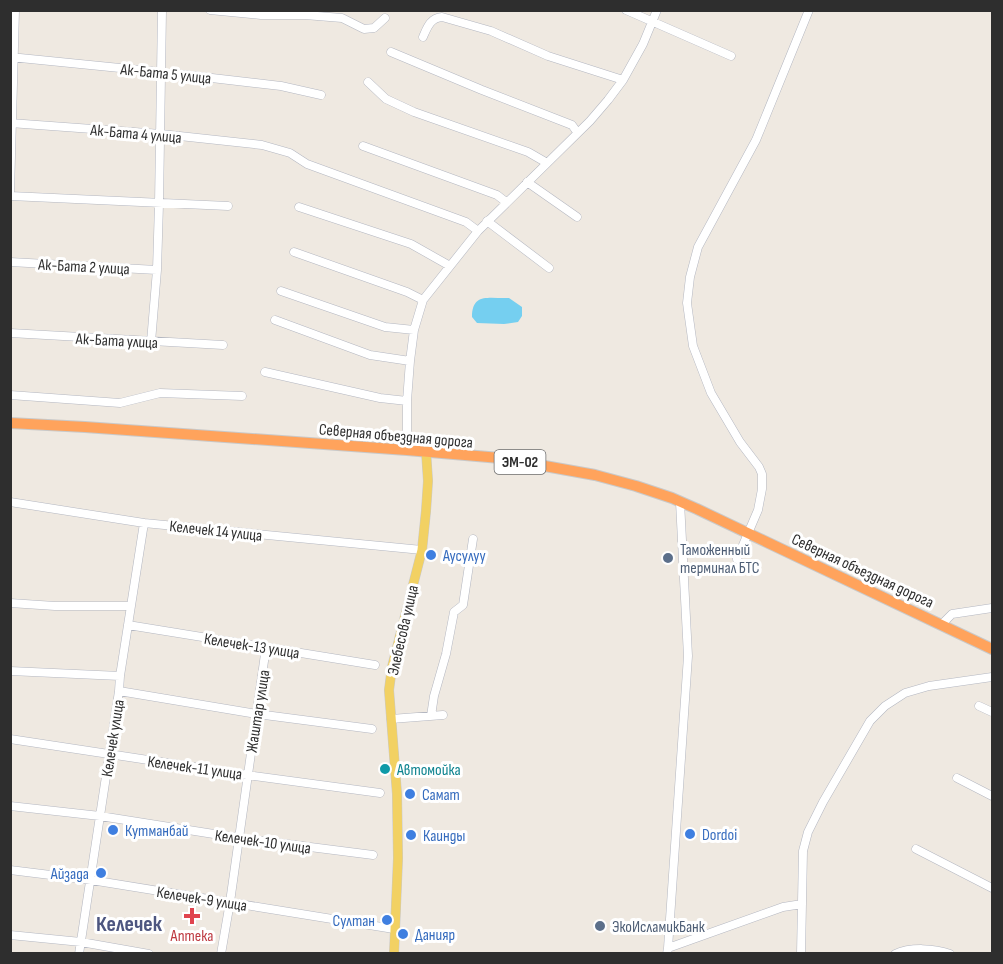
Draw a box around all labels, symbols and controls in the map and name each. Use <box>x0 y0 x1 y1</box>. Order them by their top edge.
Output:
street label: Ак-Бата 5 улица <box>118 60 212 89</box>
street label: Ак-Бата 4 улица <box>88 121 182 148</box>
street label: Ак-Бата 2 улица <box>37 256 130 279</box>
street label: Ак-Бата улица <box>74 330 158 353</box>
street label: Северная объездная дорога <box>318 420 474 453</box>
road number: ЭМ-02 <box>494 450 546 474</box>
street label: Келечек 14 улица <box>169 517 263 546</box>
street label: Северная объездная дорога <box>788 530 936 613</box>
place label: Таможенный терминал БТС <box>680 541 760 578</box>
place label: Аусулуу <box>442 547 486 566</box>
marker: Аусулуу <box>424 548 438 562</box>
marker: Таможенный терминал БТС <box>661 551 675 565</box>
street label: Элебесова улица <box>384 583 423 677</box>
street label: Келечек-13 улица <box>203 630 301 663</box>
street label: Жаштар улица <box>243 668 274 754</box>
street label: Келечек улица <box>98 698 129 778</box>
street label: Келечек-11 улица <box>146 752 243 785</box>
place label: Автомойка <box>396 761 461 780</box>
marker: Автомойка <box>378 762 392 776</box>
place label: Самат <box>422 786 460 805</box>
marker: Самат <box>403 787 417 801</box>
place label: Кутманбай <box>125 822 189 841</box>
marker: Кутманбай <box>106 823 120 837</box>
street label: Келечек-10 улица <box>214 826 312 859</box>
place label: Dordoi <box>702 826 737 845</box>
place label: Каинды <box>423 827 465 846</box>
marker: Dordoi <box>683 827 697 841</box>
marker: Каинды <box>404 828 418 842</box>
place label: Айзада <box>50 865 89 884</box>
marker: Айзада <box>94 866 108 880</box>
street label: Келечек-9 улица <box>155 883 248 916</box>
marker: Аптека <box>185 909 199 923</box>
district label: Келечек <box>96 911 163 938</box>
place label: Султан <box>332 912 375 931</box>
marker: Султан <box>380 913 394 927</box>
place label: ЭкоИсламикБанк <box>612 918 706 937</box>
marker: ЭкоИсламикБанк <box>593 919 607 933</box>
place label: Данияр <box>415 926 455 945</box>
place label: Аптека <box>170 927 213 946</box>
marker: Данияр <box>396 927 410 941</box>

